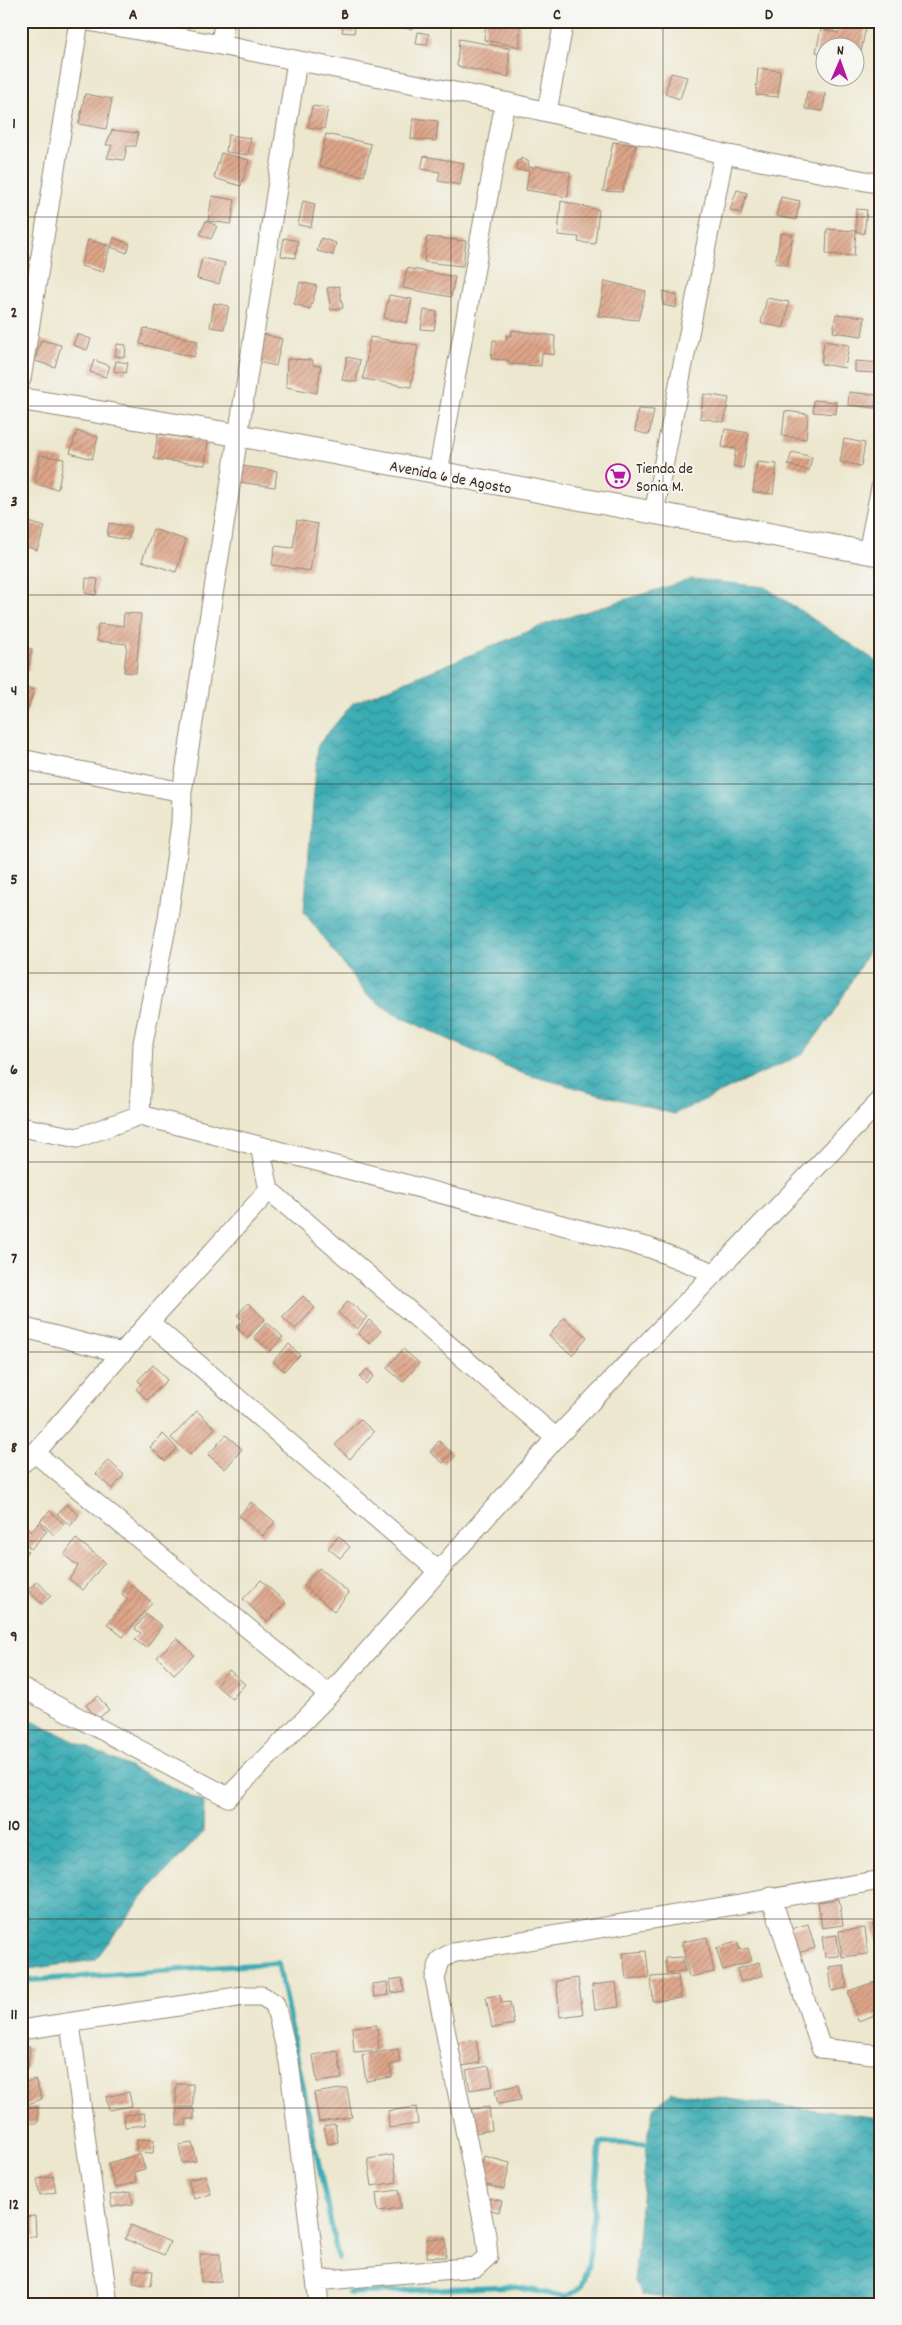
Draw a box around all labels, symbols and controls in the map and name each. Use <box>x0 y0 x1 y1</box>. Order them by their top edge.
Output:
text: A <box>129 4 138 27</box>
text: B <box>341 4 349 27</box>
text: C <box>553 4 561 27</box>
text: D <box>765 4 774 27</box>
north arrow <box>814 38 864 88</box>
text: N <box>837 41 844 61</box>
text: 1 <box>12 113 16 136</box>
text: 2 <box>11 302 18 325</box>
street label: Avenida 6 de Agosto <box>388 455 513 502</box>
place label: Tienda de Sonia M. <box>636 458 693 499</box>
supermarket icon: Tienda de Sonia M. <box>605 463 631 489</box>
text: 3 <box>10 491 18 514</box>
text: 4 <box>11 680 17 703</box>
text: 5 <box>10 869 18 892</box>
text: 6 <box>10 1059 18 1082</box>
text: 7 <box>11 1248 17 1271</box>
text: 8 <box>11 1437 18 1460</box>
text: 9 <box>10 1626 18 1649</box>
text: 10 <box>8 1815 20 1838</box>
text: 11 <box>10 2004 18 2027</box>
text: 12 <box>9 2194 19 2217</box>

